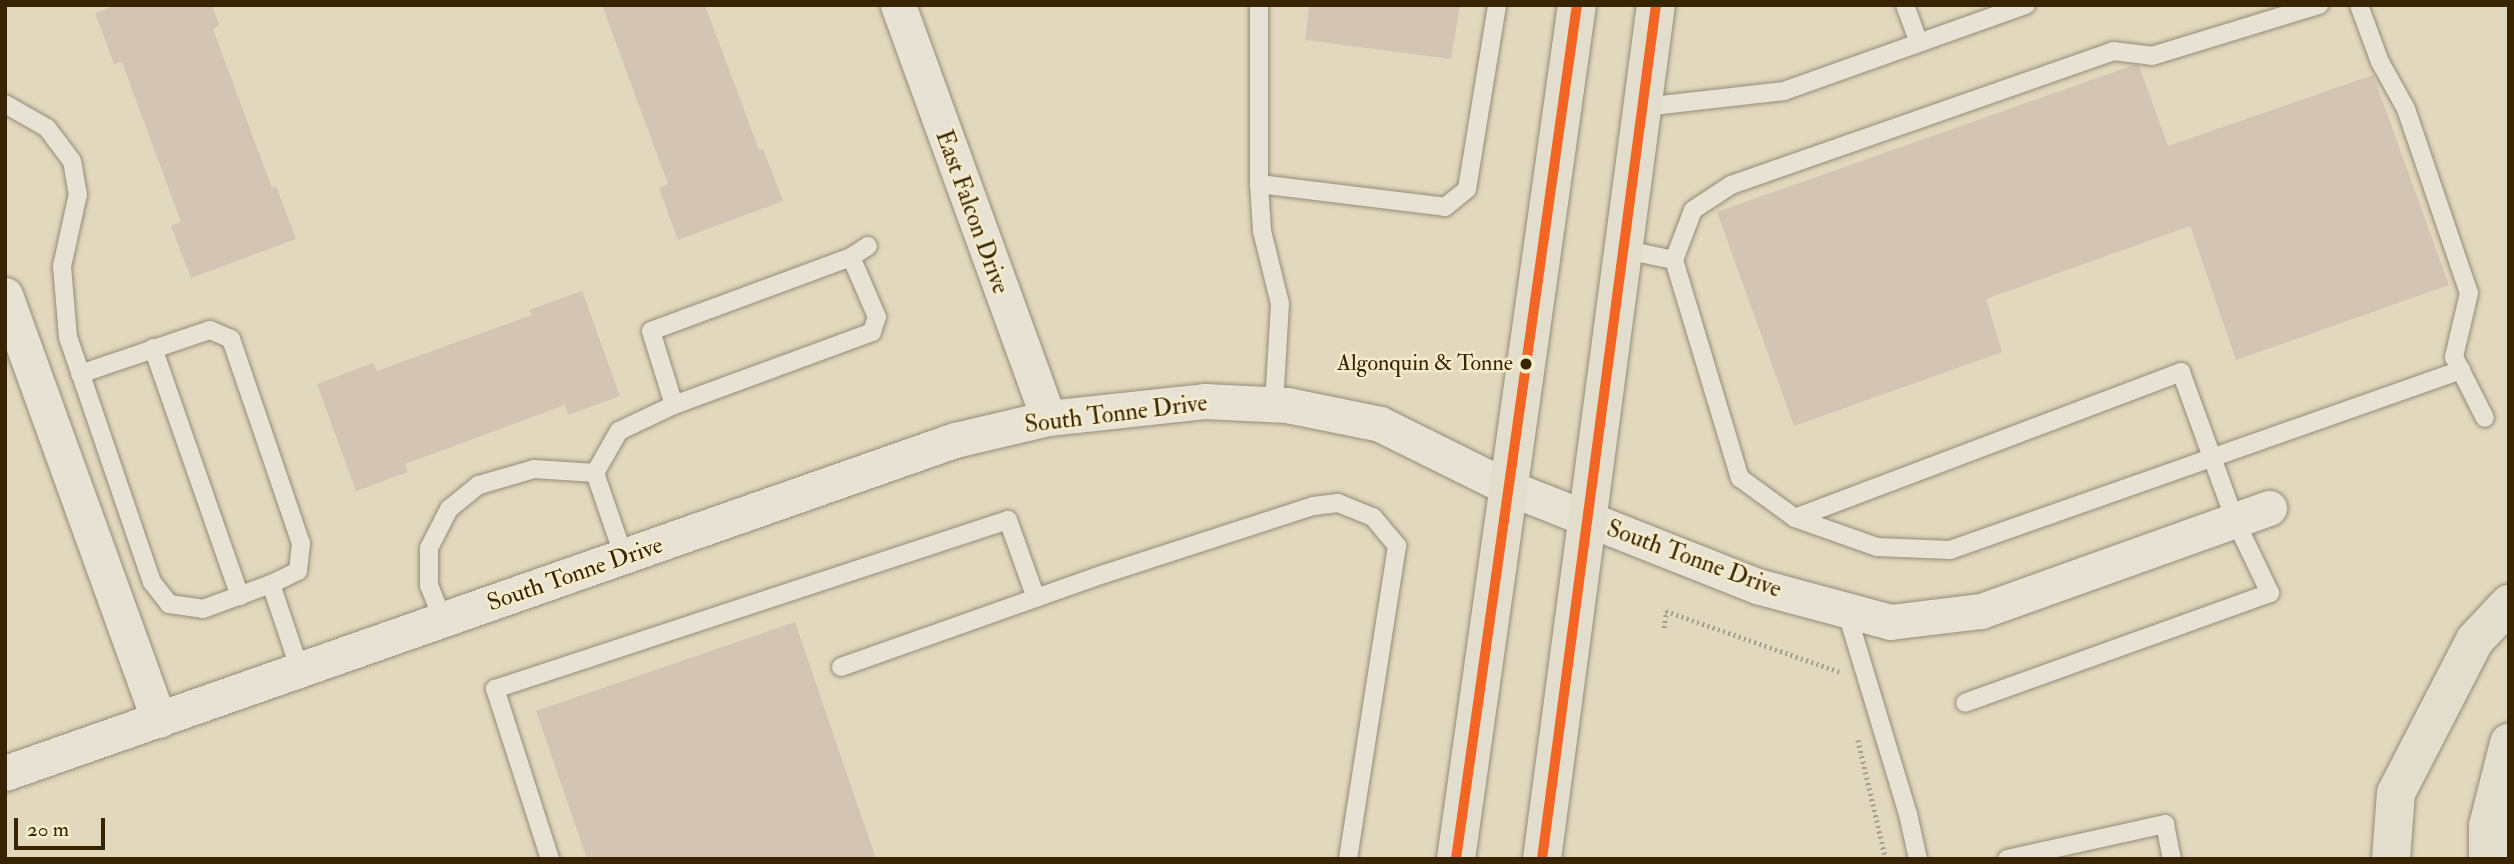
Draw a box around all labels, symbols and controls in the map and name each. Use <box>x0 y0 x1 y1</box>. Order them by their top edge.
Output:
street label: East Falcon Drive <box>929 126 1015 298</box>
place label: Algonquin & Tonne <box>1337 351 1513 377</box>
marker: Algonquin & Tonne <box>1519 357 1533 371</box>
street label: South Tonne Drive <box>1023 389 1209 439</box>
street label: South Tonne Drive <box>1603 514 1785 604</box>
street label: South Tonne Drive <box>483 530 667 618</box>
scale bar <box>18 804 108 848</box>
text: 20 m <box>27 816 69 843</box>

